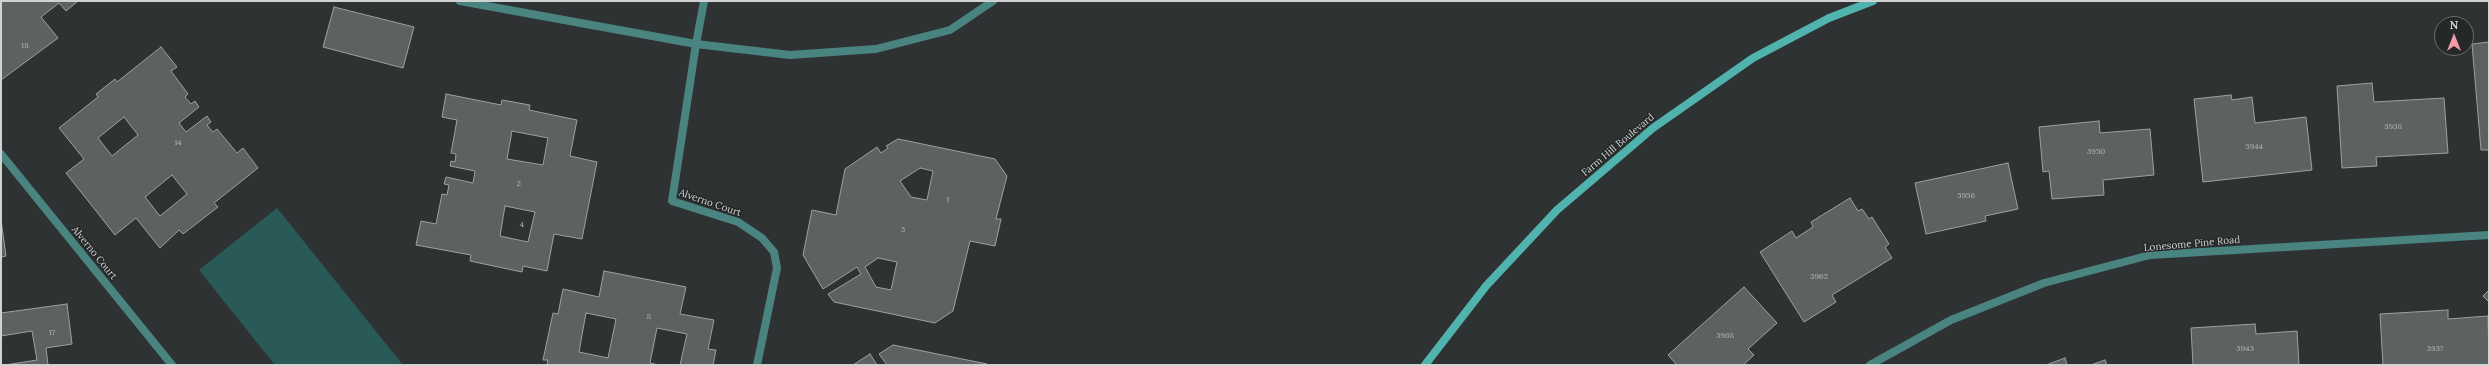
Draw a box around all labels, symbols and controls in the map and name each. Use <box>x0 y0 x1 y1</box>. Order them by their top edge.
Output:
north arrow <box>2434 16 2474 56</box>
text: N <box>2450 18 2458 32</box>
house number: 18 <box>21 41 29 51</box>
street label: Farm Hill Boulevard <box>1579 111 1657 179</box>
house number: 3938 <box>2384 122 2402 132</box>
house number: 14 <box>174 138 182 148</box>
house number: 3944 <box>2245 142 2263 152</box>
house number: 3950 <box>2087 147 2105 157</box>
house number: 2 <box>517 179 521 189</box>
street label: Alverno Court <box>677 187 743 219</box>
house number: 3956 <box>1957 191 1975 201</box>
house number: 1 <box>947 195 949 205</box>
house number: 4 <box>520 220 524 230</box>
street label: Alverno Court <box>69 224 119 282</box>
house number: 3 <box>901 225 905 235</box>
street label: Lonesome Pine Road <box>2143 234 2241 254</box>
house number: 3962 <box>1810 272 1828 282</box>
house number: 8 <box>647 312 651 322</box>
house number: 17 <box>49 328 55 338</box>
house number: 3968 <box>1716 331 1734 341</box>
house number: 3943 <box>2236 344 2254 354</box>
house number: 3937 <box>2426 344 2444 354</box>

